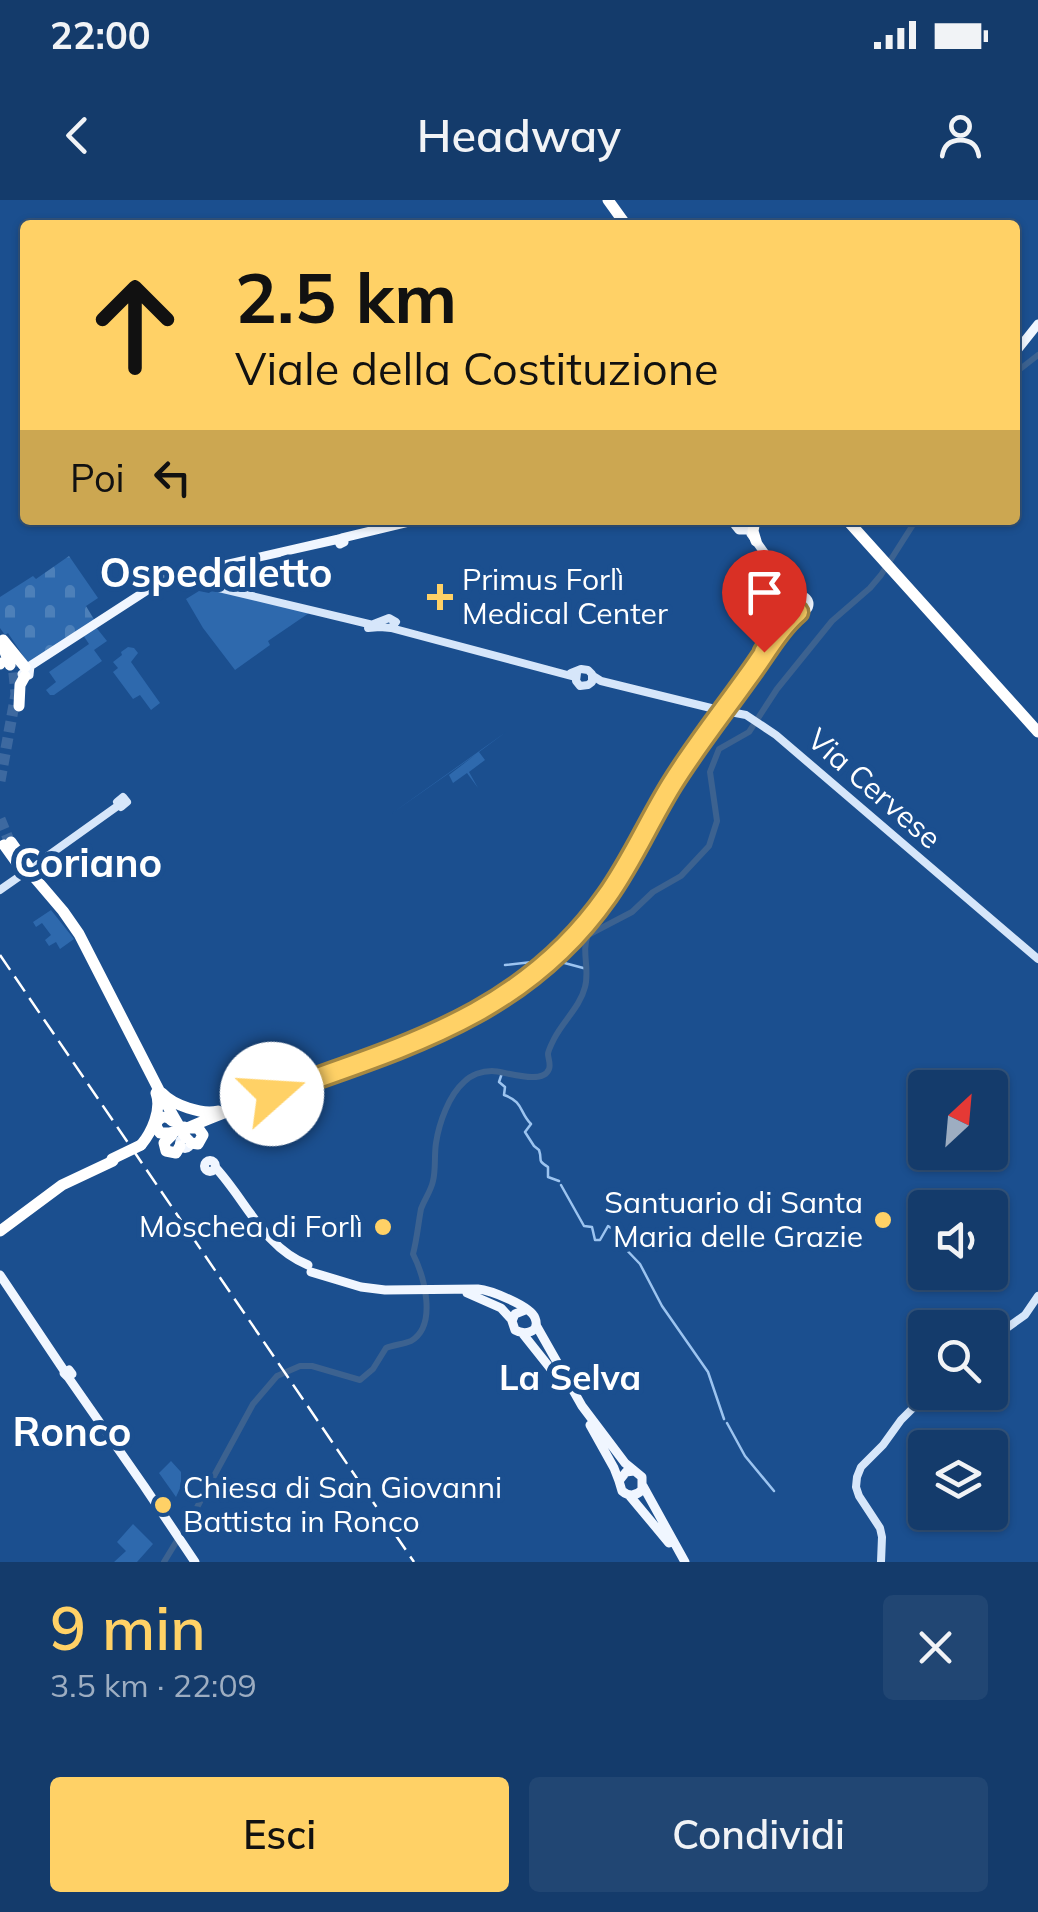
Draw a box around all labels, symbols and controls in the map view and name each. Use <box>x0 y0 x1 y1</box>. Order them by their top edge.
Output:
text: 22:00 <box>50 11 151 59</box>
text: Headway <box>417 107 621 163</box>
icon: back <box>50 108 105 163</box>
icon: person <box>933 108 988 163</box>
text: 2.5 km <box>235 253 457 341</box>
icon: ahead <box>70 260 200 390</box>
text: Viale della Costituzione <box>235 340 718 396</box>
icon: left <box>145 450 200 505</box>
text: Poi <box>70 454 125 502</box>
district label: Ospedaletto <box>100 547 332 597</box>
pin <box>722 550 807 653</box>
place label: Primus Forlì Medical Center <box>462 560 668 632</box>
icon: arrive <box>737 565 792 620</box>
marker: Primus Forlì Medical Center <box>427 584 453 610</box>
street label: Via Cervese <box>800 720 949 857</box>
district label: Coriano <box>14 837 162 887</box>
position arrow <box>220 1042 324 1146</box>
north arrow <box>908 1070 1008 1170</box>
map controls <box>908 1070 1008 1530</box>
place label: Santuario di Santa Maria delle Grazie <box>604 1183 863 1255</box>
button: sound <box>908 1190 1008 1290</box>
place label: Moschea di Forlì <box>139 1207 363 1245</box>
marker: Santuario di Santa Maria delle Grazie <box>872 1209 894 1231</box>
marker: Moschea di Forlì <box>372 1216 394 1238</box>
button: search <box>908 1310 1008 1410</box>
district label: La Selva <box>499 1355 641 1399</box>
district label: Ronco <box>13 1406 131 1456</box>
button: layers <box>908 1430 1008 1530</box>
place label: Chiesa di San Giovanni Battista in Ronco <box>183 1468 502 1540</box>
marker: Chiesa di San Giovanni Battista in Ronco <box>152 1494 174 1516</box>
text: 9 min <box>50 1590 206 1665</box>
button: close <box>883 1595 988 1700</box>
text: 3.5 km · 22:09 <box>50 1665 257 1705</box>
button: Esci <box>50 1777 509 1892</box>
button: Condividi <box>529 1777 988 1892</box>

